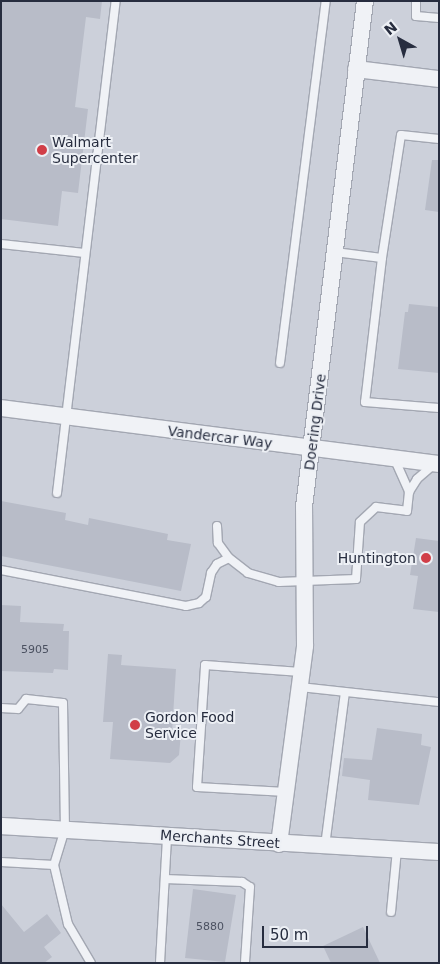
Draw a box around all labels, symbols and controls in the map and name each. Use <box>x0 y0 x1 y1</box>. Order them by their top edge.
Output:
north arrow <box>375 15 425 65</box>
text: N <box>381 18 400 38</box>
place label: Walmart Supercenter <box>52 134 138 166</box>
marker: Walmart Supercenter <box>36 144 48 156</box>
street label: Doering Drive <box>301 373 329 471</box>
street label: Vandercar Way <box>167 422 273 452</box>
place label: Huntington <box>338 550 416 566</box>
marker: Huntington <box>420 552 432 564</box>
house number: 5905 <box>21 643 49 657</box>
place label: Gordon Food Service <box>145 709 234 742</box>
marker: Gordon Food Service <box>129 719 141 731</box>
street label: Merchants Street <box>160 826 280 852</box>
scale bar <box>265 916 371 948</box>
house number: 5880 <box>196 920 224 934</box>
text: 50 m <box>270 926 308 944</box>

